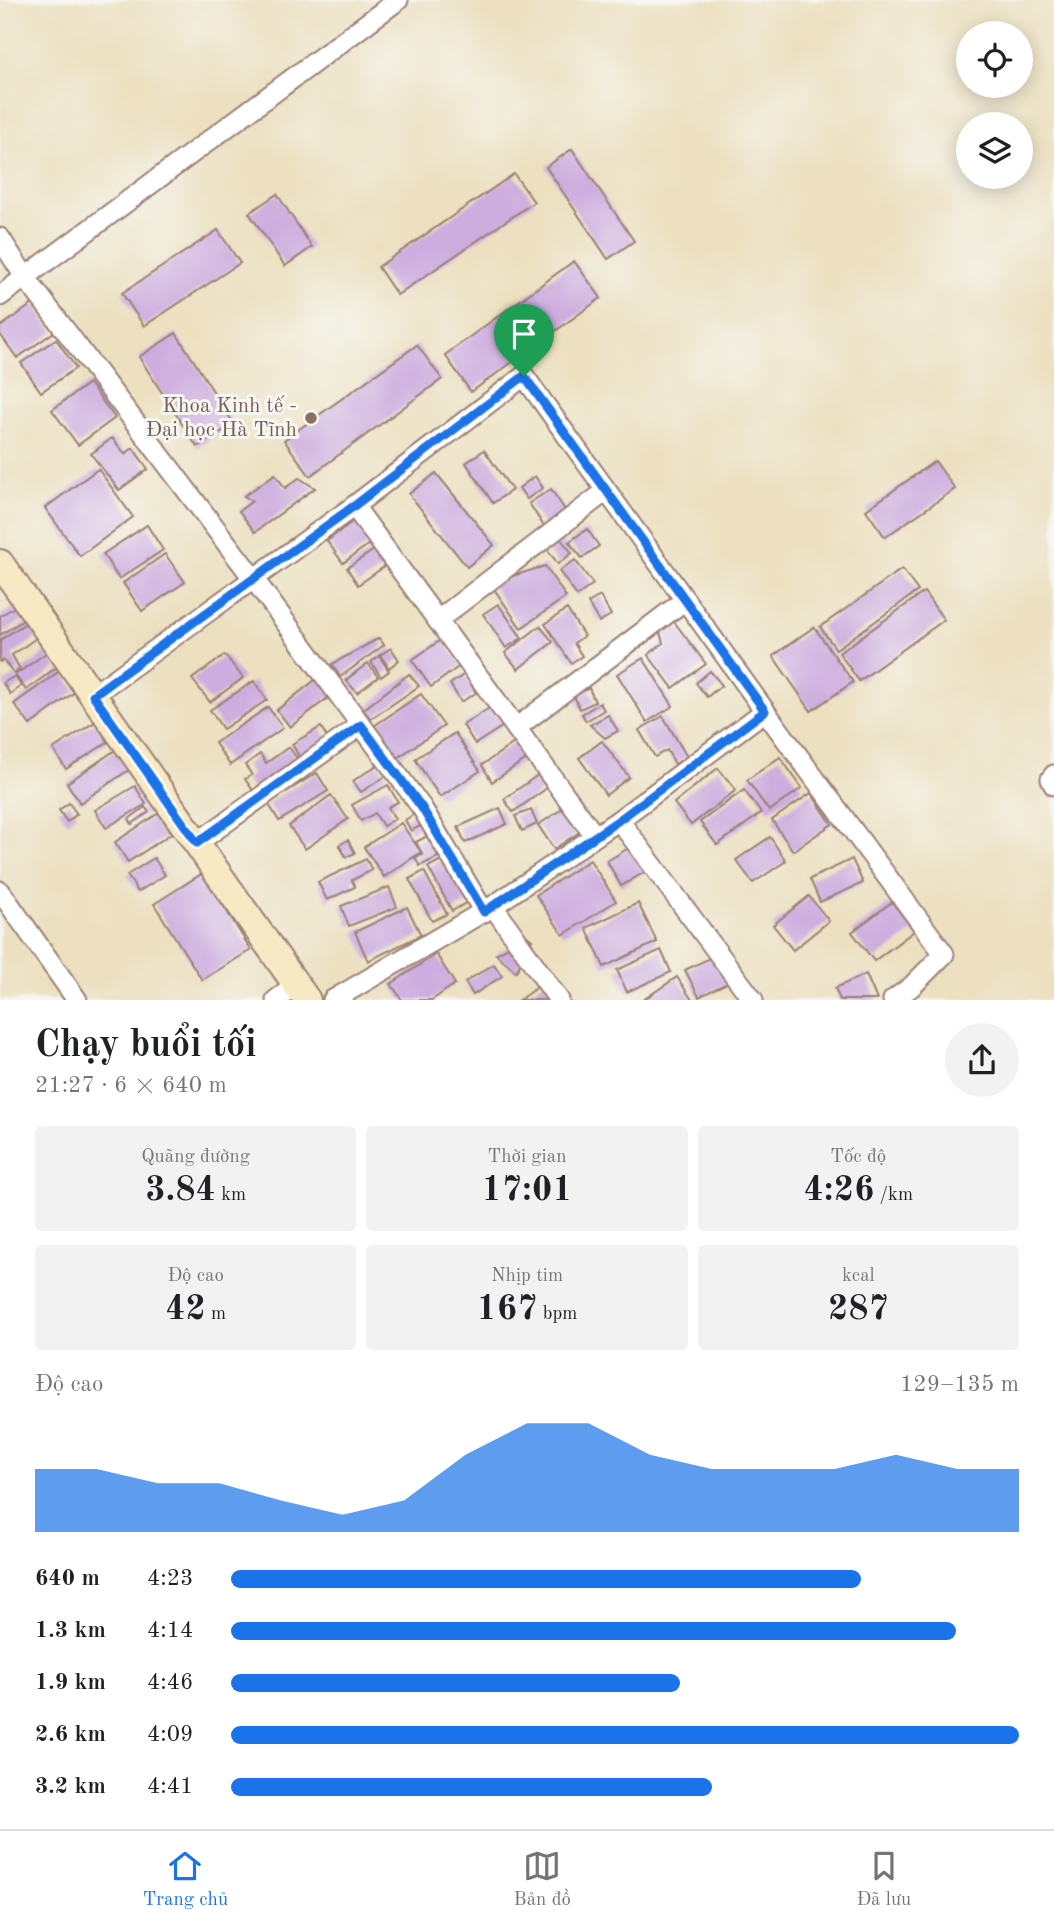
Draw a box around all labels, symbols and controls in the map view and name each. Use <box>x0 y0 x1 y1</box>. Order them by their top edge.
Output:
map controls <box>956 21 1033 189</box>
button: locate <box>956 21 1033 98</box>
button: layers <box>956 112 1033 189</box>
pin <box>494 304 554 376</box>
icon: arrive <box>505 315 543 353</box>
place label: Khoa Kinh tế - Đại học Hà Tĩnh <box>146 395 297 441</box>
marker: Khoa Kinh tế - Đại học Hà Tĩnh <box>303 410 319 426</box>
button: share <box>945 1023 1019 1097</box>
text: Chạy buổi tối <box>35 1027 256 1065</box>
text: 21:27 · 6 × 640 m <box>35 1074 227 1097</box>
text: Quãng đường <box>141 1148 250 1167</box>
text: Thời gian <box>488 1148 566 1167</box>
text: Tốc độ <box>830 1148 886 1167</box>
text: 3.84 <box>145 1173 216 1208</box>
text: 17:01 <box>481 1173 573 1208</box>
text: 4:26 <box>804 1173 874 1208</box>
text: km <box>216 1186 246 1205</box>
text: /km <box>874 1186 913 1205</box>
text: Độ cao <box>167 1267 224 1286</box>
text: Nhịp tim <box>491 1267 563 1286</box>
text: kcal <box>842 1267 875 1286</box>
text: 42 <box>165 1292 206 1327</box>
text: 167 <box>477 1292 537 1327</box>
text: 287 <box>828 1292 889 1327</box>
text: m <box>206 1305 226 1324</box>
text: bpm <box>537 1305 577 1324</box>
text: Độ cao <box>35 1373 103 1396</box>
text: 129–135 m <box>900 1373 1019 1396</box>
text: 640 m <box>35 1567 100 1590</box>
text: 4:23 <box>147 1567 193 1590</box>
text: 1.3 km <box>35 1619 106 1642</box>
text: 4:14 <box>147 1619 193 1642</box>
text: 1.9 km <box>35 1671 106 1694</box>
text: 4:46 <box>147 1671 193 1694</box>
text: 2.6 km <box>35 1723 106 1746</box>
text: 4:09 <box>147 1723 193 1746</box>
text: 3.2 km <box>35 1775 106 1798</box>
text: 4:41 <box>147 1775 193 1798</box>
tab: Trang chủ <box>143 1847 228 1912</box>
tab: Bản đồ <box>514 1847 571 1912</box>
tab: Đã lưu <box>856 1847 911 1912</box>

